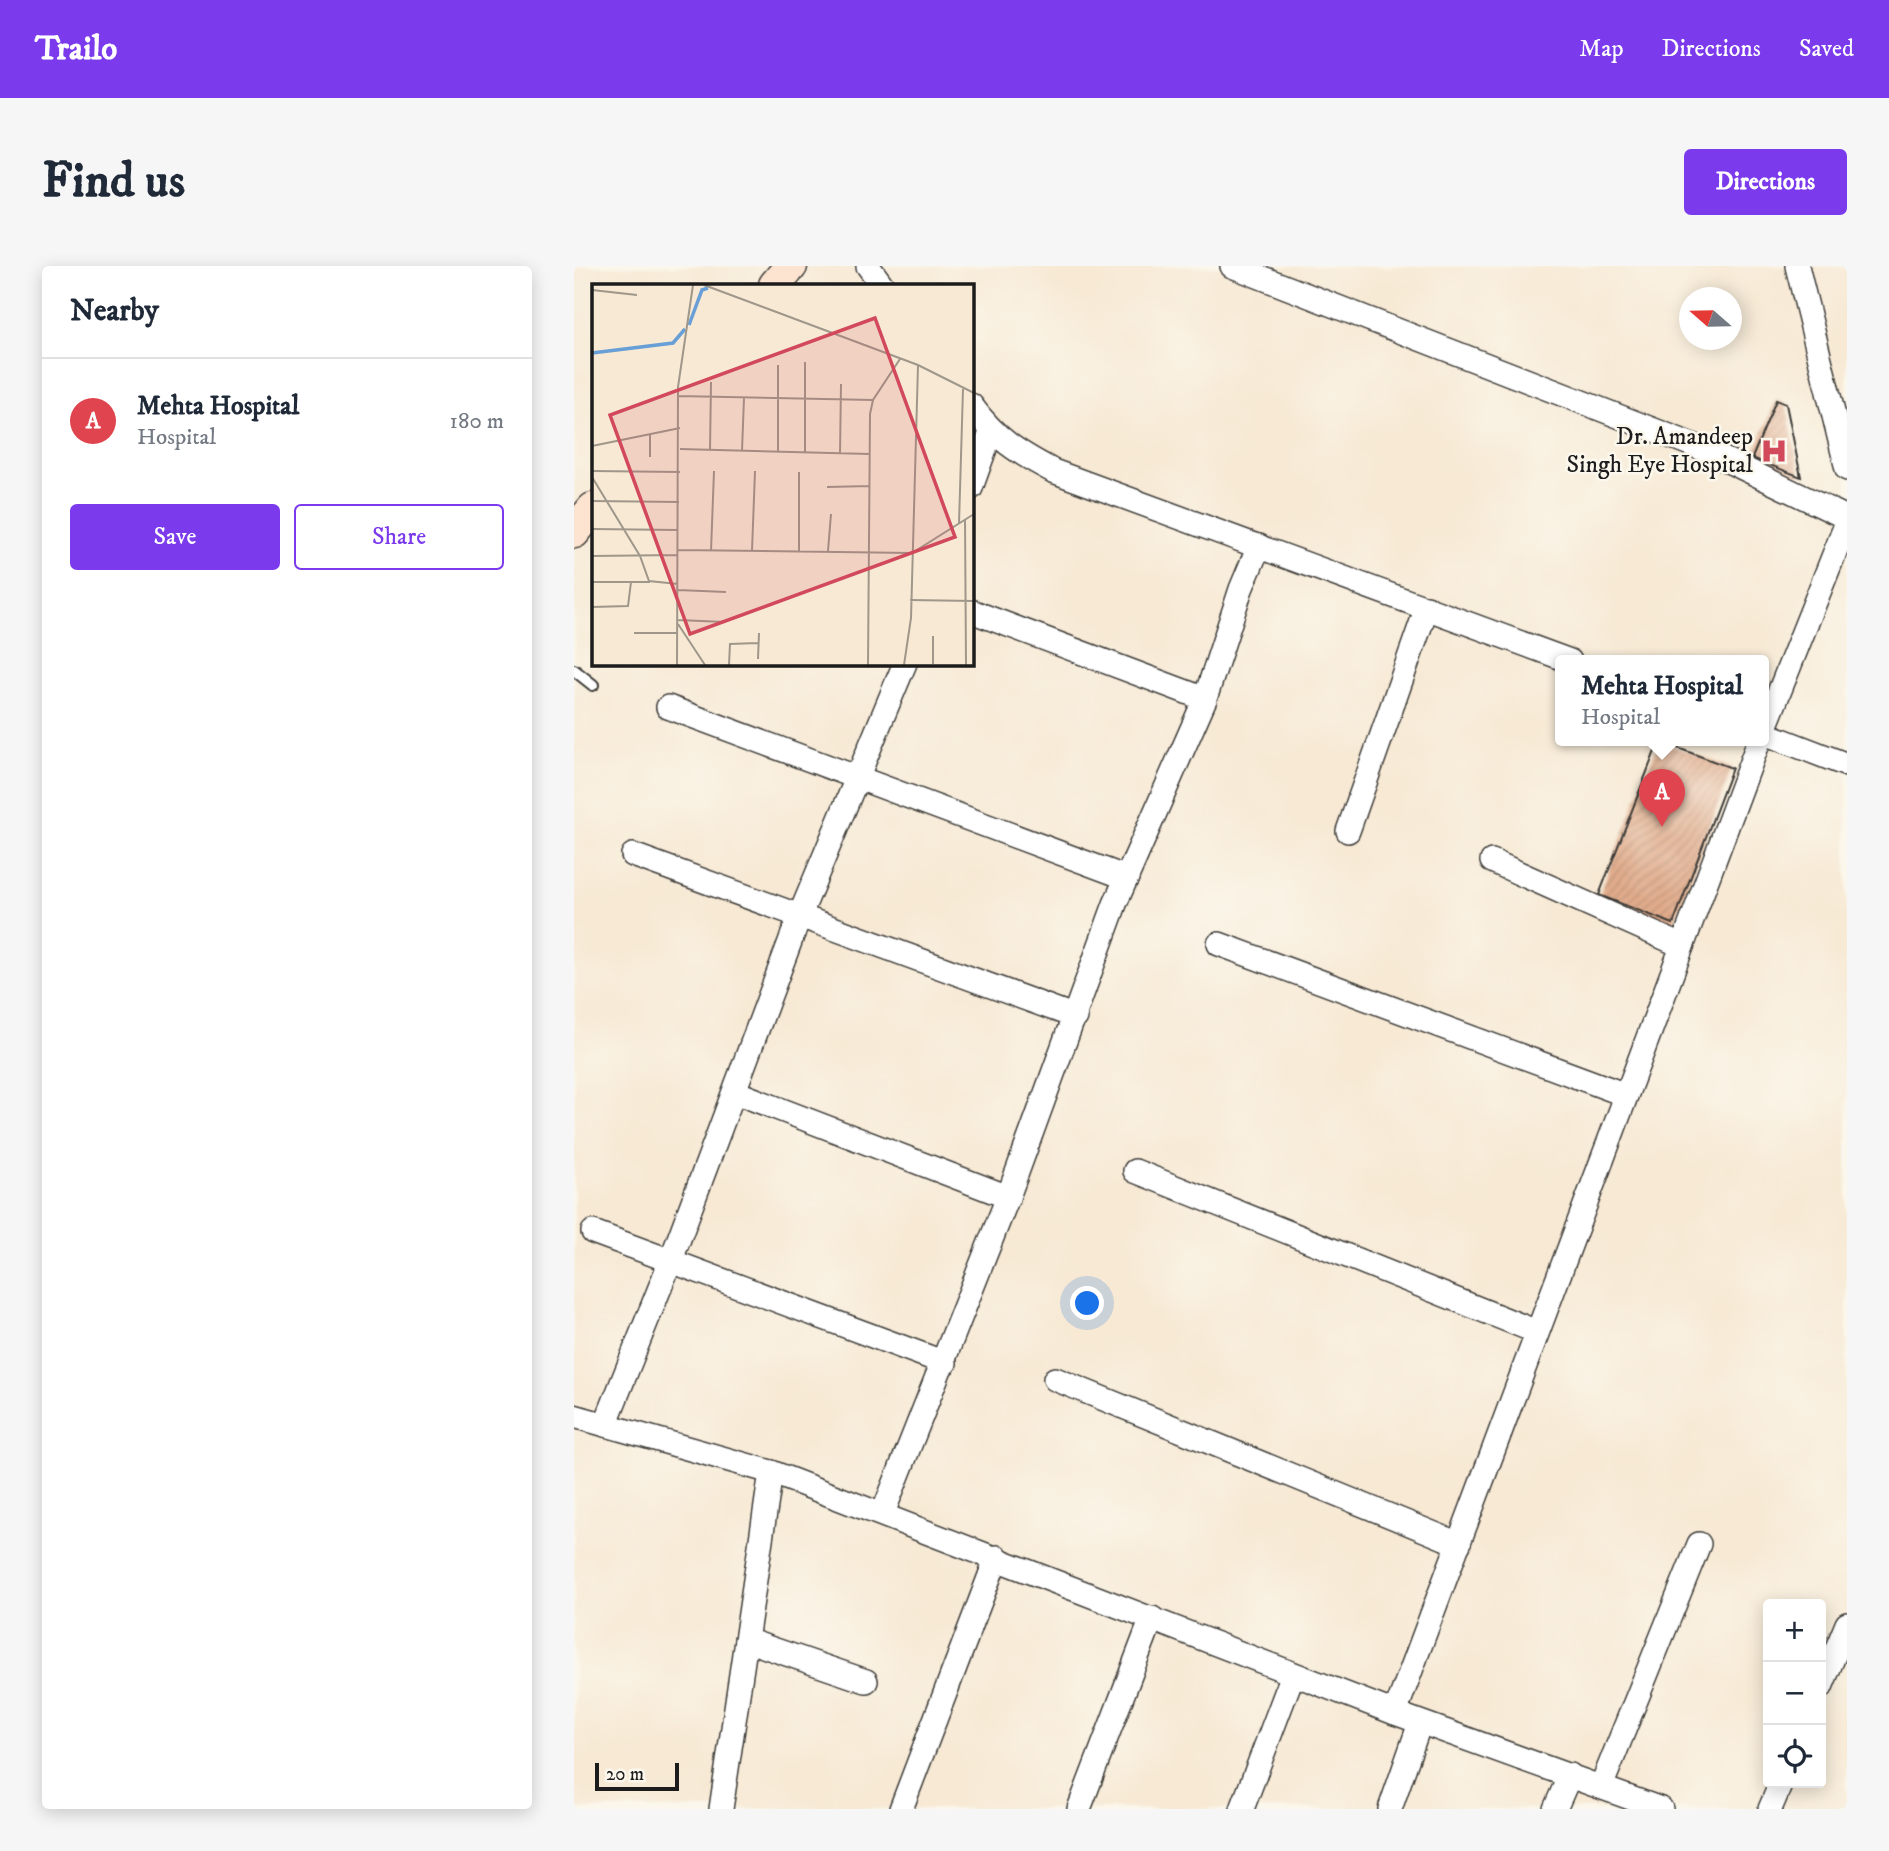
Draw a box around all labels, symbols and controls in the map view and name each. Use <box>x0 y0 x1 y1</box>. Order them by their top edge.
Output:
text: Trailo <box>35 29 117 70</box>
text: Map <box>1579 34 1624 64</box>
text: Directions <box>1662 34 1761 64</box>
text: Saved <box>1799 34 1854 64</box>
button: Directions <box>1684 149 1847 215</box>
text: Find us <box>42 151 185 213</box>
inset map <box>592 284 973 665</box>
north arrow <box>1679 287 1742 350</box>
text: Nearby <box>70 293 159 330</box>
text: Mehta Hospital <box>137 390 299 423</box>
text: A <box>86 407 100 436</box>
text: 180 m <box>449 407 504 436</box>
place label: Dr. Amandeep Singh Eye Hospital <box>1567 422 1754 480</box>
text: Hospital <box>137 423 216 452</box>
hospital icon: Dr. Amandeep Singh Eye Hospital <box>1759 436 1789 466</box>
button: Save <box>70 504 280 570</box>
button: Share <box>294 504 504 570</box>
popup <box>1555 655 1769 746</box>
text: Mehta Hospital <box>1581 670 1743 703</box>
text: Hospital <box>1581 703 1660 732</box>
pin: A <box>1639 769 1685 827</box>
your location <box>1070 1286 1104 1320</box>
map controls <box>1763 1599 1826 1788</box>
button: + <box>1763 1599 1826 1662</box>
button: − <box>1763 1662 1826 1725</box>
button: locate <box>1763 1725 1826 1788</box>
scale bar <box>595 1760 679 1792</box>
text: 20 m <box>606 1763 644 1786</box>

